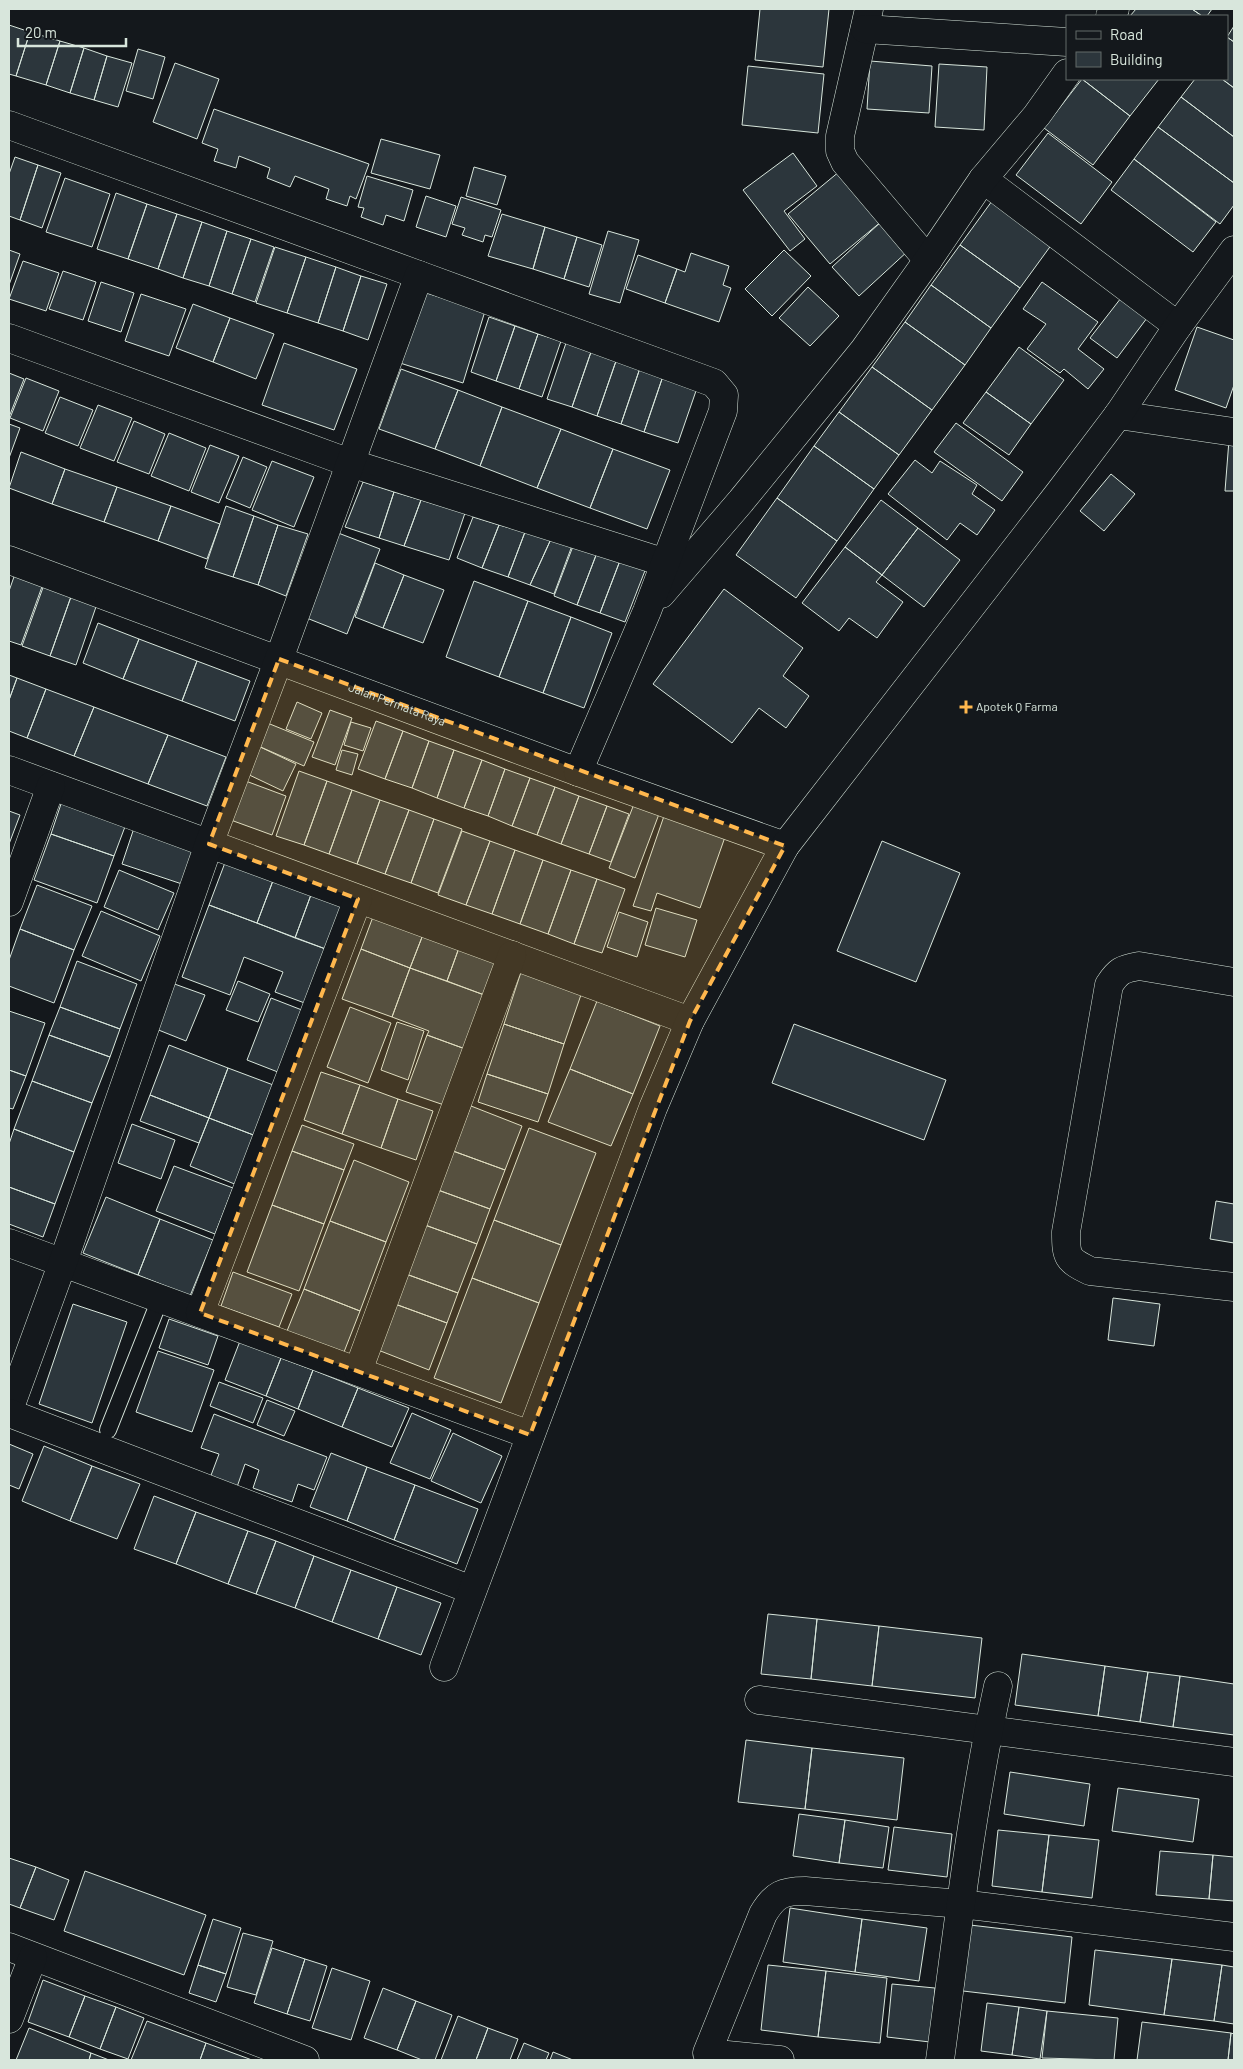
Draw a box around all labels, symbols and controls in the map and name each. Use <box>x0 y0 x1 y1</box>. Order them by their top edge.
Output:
scale bar <box>18 15 125 47</box>
legend <box>1066 15 1228 80</box>
text: 20 m <box>25 23 57 41</box>
text: Road <box>1110 25 1143 43</box>
text: Building <box>1110 50 1163 68</box>
street label: Jalan Permata Raya <box>347 679 448 728</box>
place label: Apotek Q Farma <box>976 699 1058 713</box>
marker: Apotek Q Farma <box>960 701 972 713</box>

